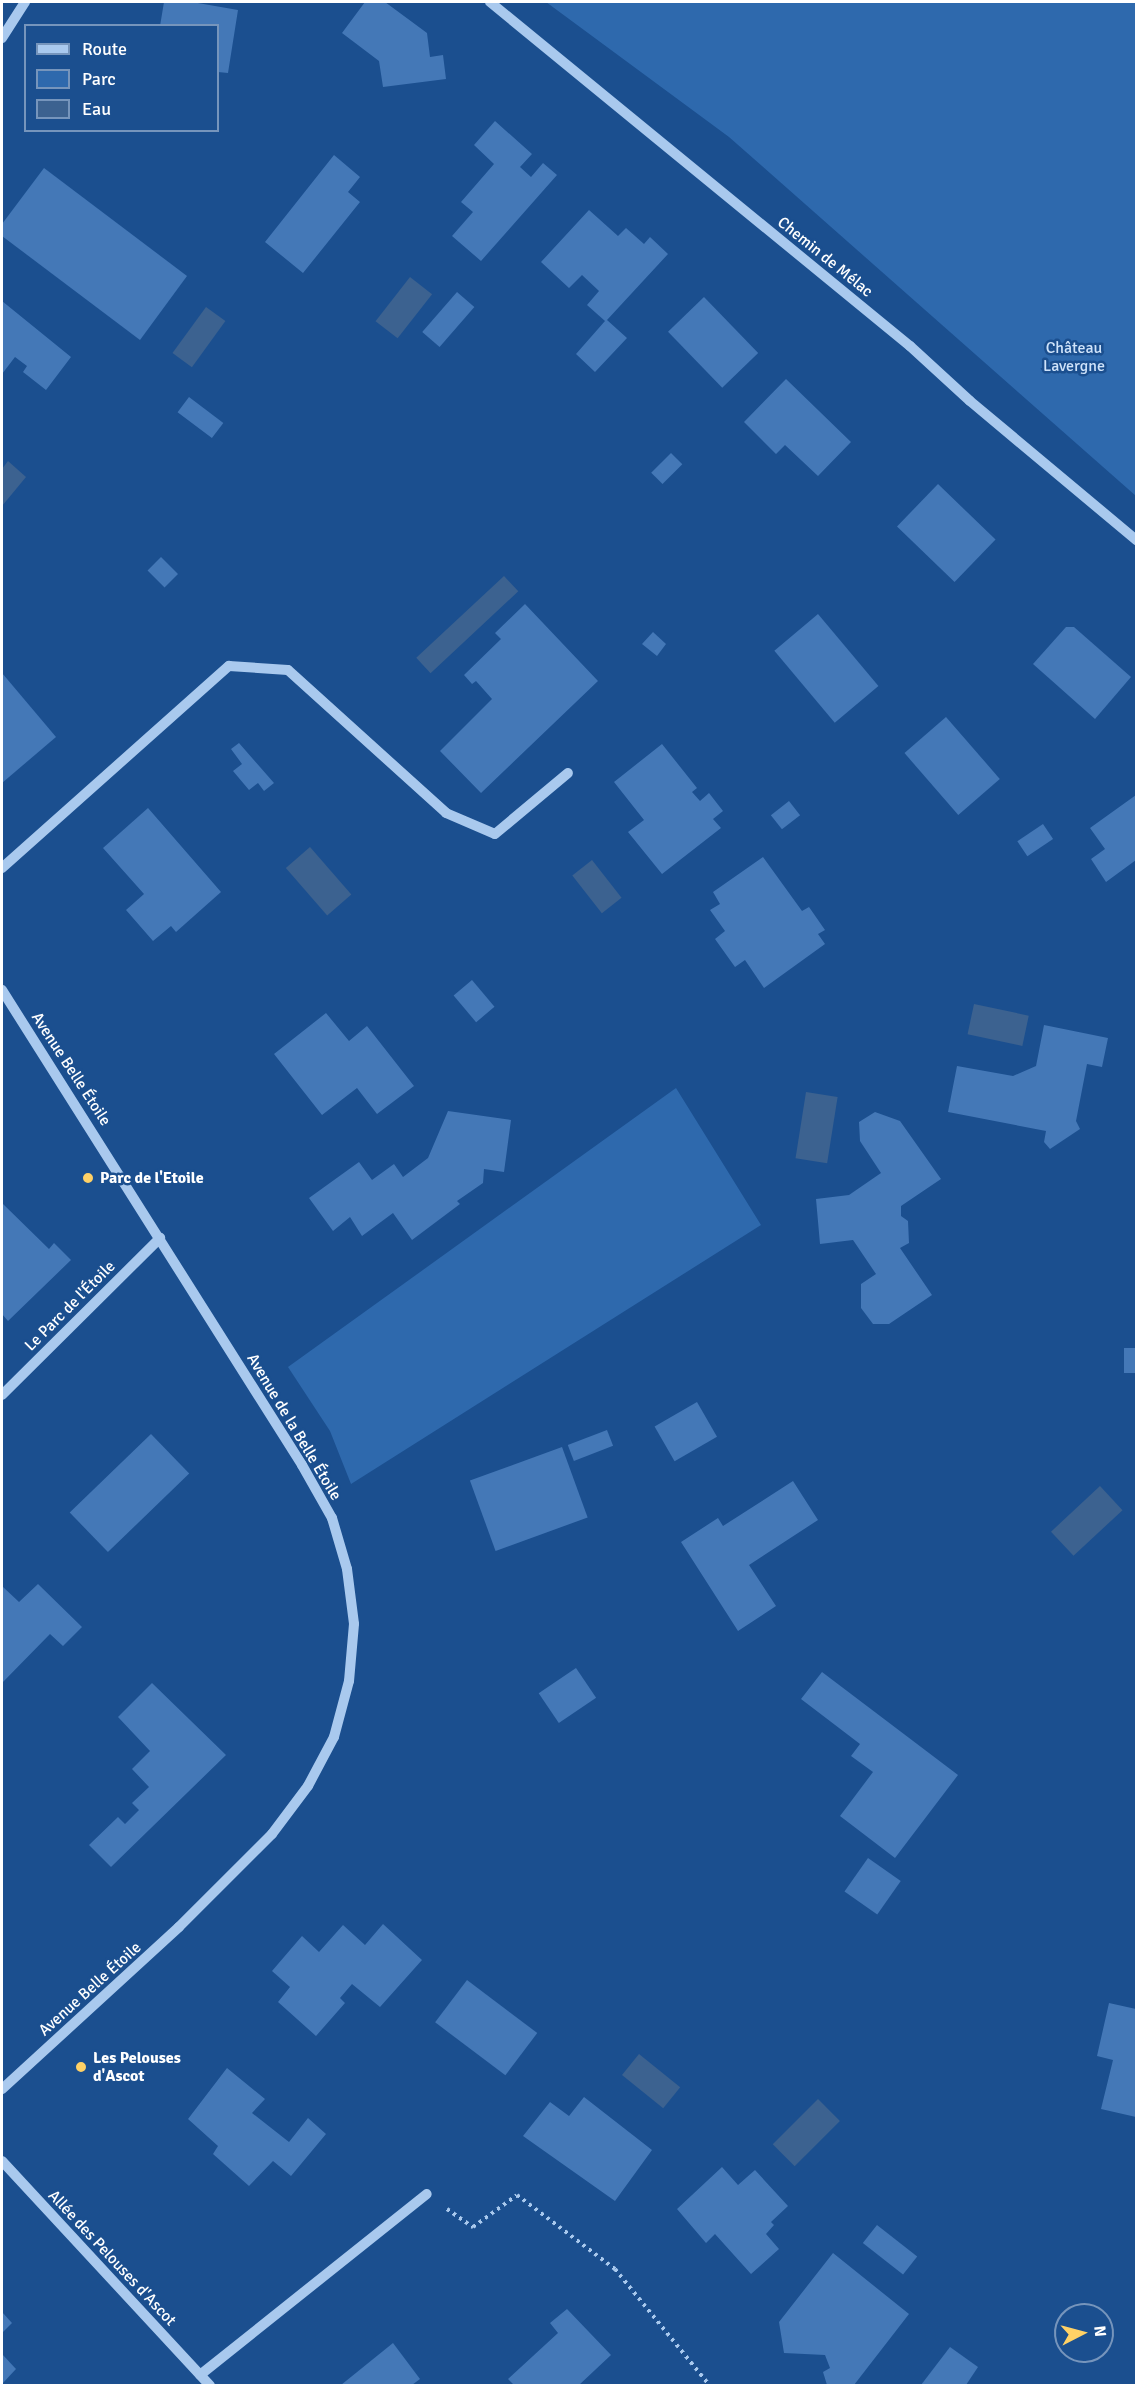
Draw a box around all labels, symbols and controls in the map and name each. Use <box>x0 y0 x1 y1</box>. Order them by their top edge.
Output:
legend <box>24 24 219 132</box>
text: Route <box>82 38 127 60</box>
text: Parc <box>82 68 116 90</box>
text: Eau <box>82 98 111 120</box>
street label: Chemin de Mélac <box>774 213 876 301</box>
park label: Château Lavergne <box>1043 338 1105 376</box>
street label: Avenue Belle Étoile <box>27 1009 115 1129</box>
place label: Parc de l'Etoile <box>100 1168 204 1188</box>
marker: Parc de l'Etoile <box>81 1171 95 1185</box>
street label: Le Parc de l'Étoile <box>21 1257 119 1355</box>
street label: Avenue de la Belle Étoile <box>243 1350 345 1504</box>
street label: Avenue Belle Étoile <box>35 1938 145 2040</box>
place label: Les Pelouses d'Ascot <box>93 2048 181 2086</box>
marker: Les Pelouses d'Ascot <box>74 2060 88 2074</box>
street label: Allée des Pelouses d'Ascot <box>44 2186 180 2330</box>
north arrow <box>1054 2303 1114 2363</box>
text: N <box>1089 2325 1110 2338</box>

